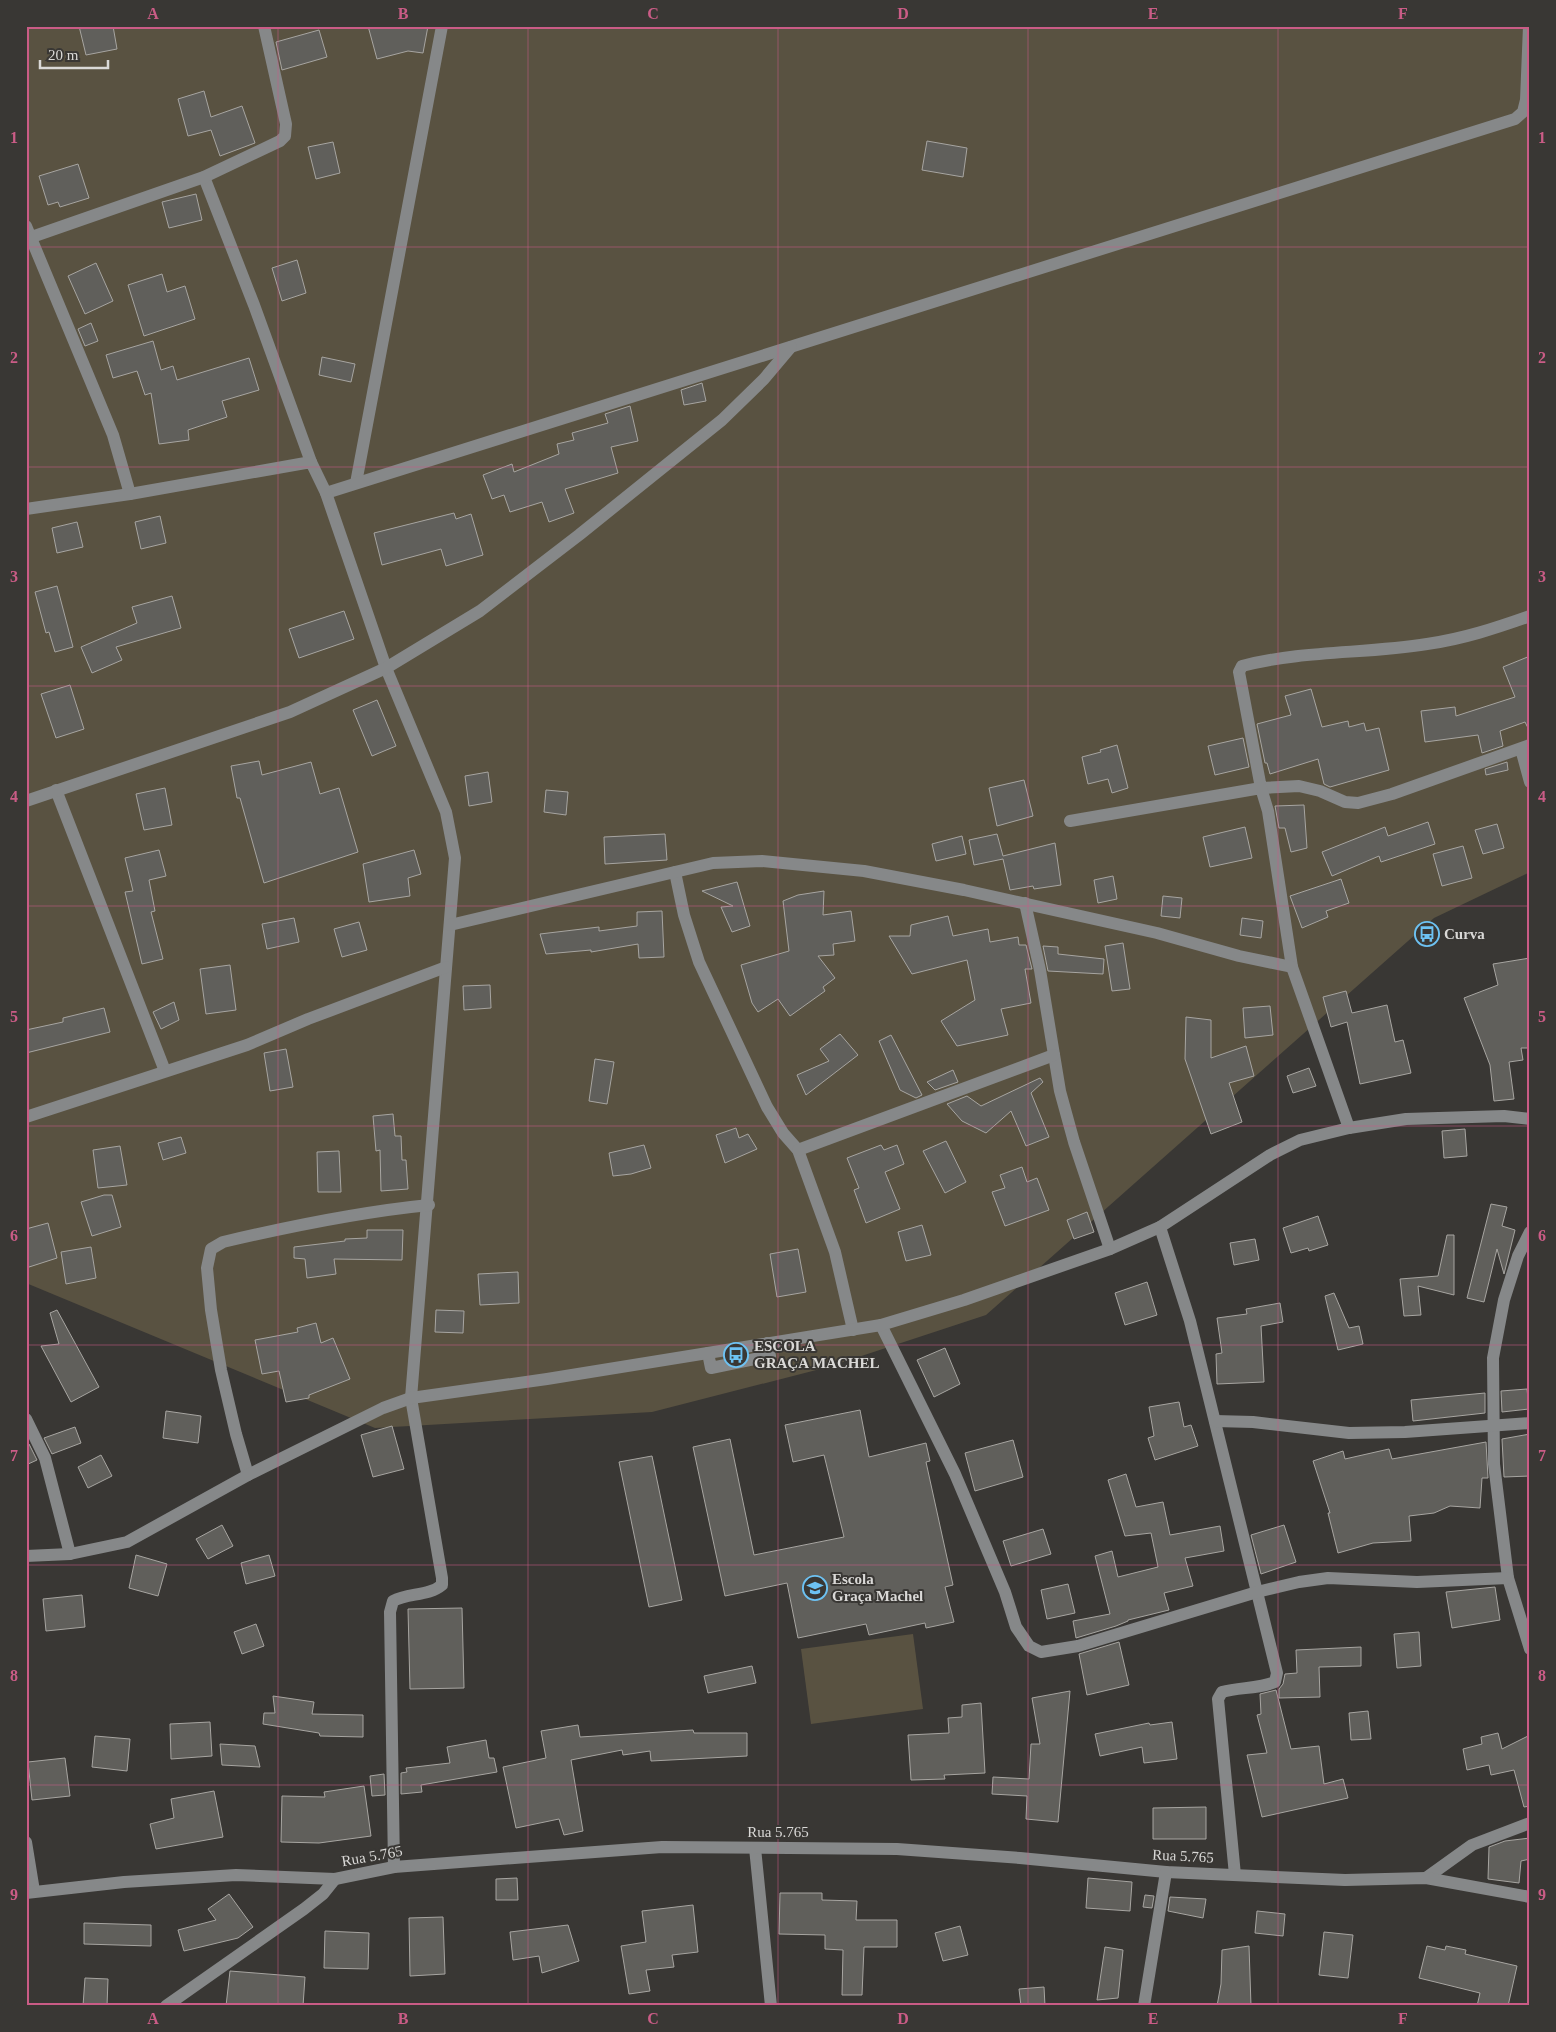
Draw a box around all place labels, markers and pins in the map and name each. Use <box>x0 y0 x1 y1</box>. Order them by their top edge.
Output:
bus stop icon: Curva <box>1414 921 1440 947</box>
place label: Curva <box>1444 926 1485 942</box>
place label: ESCOLA GRAÇA MACHEL <box>754 1338 879 1371</box>
bus stop icon: ESCOLA GRAÇA MACHEL <box>723 1342 749 1368</box>
place label: Escola Graça Machel <box>832 1571 923 1604</box>
school or university icon: Escola Graça Machel <box>802 1575 828 1601</box>

